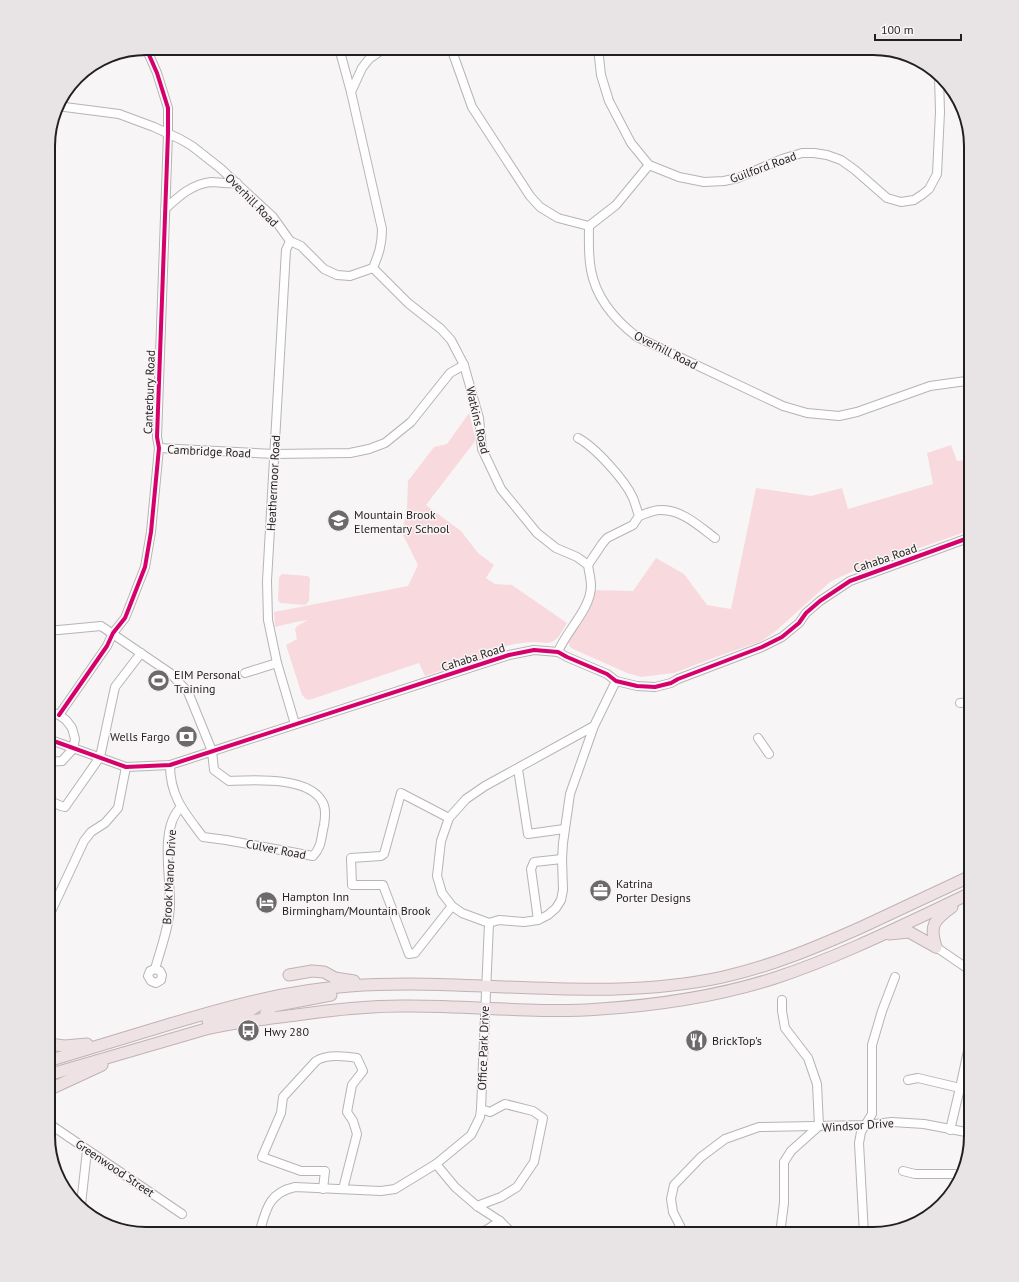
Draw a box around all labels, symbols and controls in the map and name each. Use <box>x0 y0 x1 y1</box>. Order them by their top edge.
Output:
scale bar <box>875 16 961 42</box>
text: 100 m <box>881 22 914 37</box>
street label: Guilford Road <box>728 148 798 186</box>
street label: Overhill Road <box>222 170 282 230</box>
street label: Overhill Road <box>632 328 700 372</box>
street label: Canterbury Road <box>140 350 158 434</box>
street label: Watkins Road <box>463 385 493 455</box>
street label: Heathermoor Road <box>263 435 283 531</box>
street label: Cambridge Road <box>167 441 251 461</box>
place label: Mountain Brook Elementary School <box>354 507 450 536</box>
school or university icon: Mountain Brook Elementary School <box>326 508 352 534</box>
street label: Cahaba Road <box>851 540 919 576</box>
street label: Cahaba Road <box>439 640 507 674</box>
place label: EIM Personal Training <box>174 667 241 696</box>
sports icon: EIM Personal Training <box>145 668 171 694</box>
bank icon: Wells Fargo <box>173 723 199 749</box>
place label: Wells Fargo <box>110 729 170 744</box>
street label: Brook Manor Drive <box>159 829 179 925</box>
street label: Culver Road <box>245 836 307 862</box>
place label: Katrina Porter Designs <box>616 876 691 905</box>
office icon: Katrina Porter Designs <box>588 877 614 903</box>
place label: Hampton Inn Birmingham/Mountain Brook <box>282 889 431 918</box>
hotel icon: Hampton Inn Birmingham/Mountain Brook <box>254 890 280 916</box>
street label: Office Park Drive <box>474 1005 492 1091</box>
bus stop icon: Hwy 280 <box>235 1018 261 1044</box>
place label: Hwy 280 <box>264 1024 309 1039</box>
restaurant icon: BrickTop's <box>683 1027 709 1053</box>
place label: BrickTop's <box>712 1033 762 1048</box>
street label: Windsor Drive <box>822 1115 894 1135</box>
street label: Greenwood Street <box>73 1136 157 1200</box>

